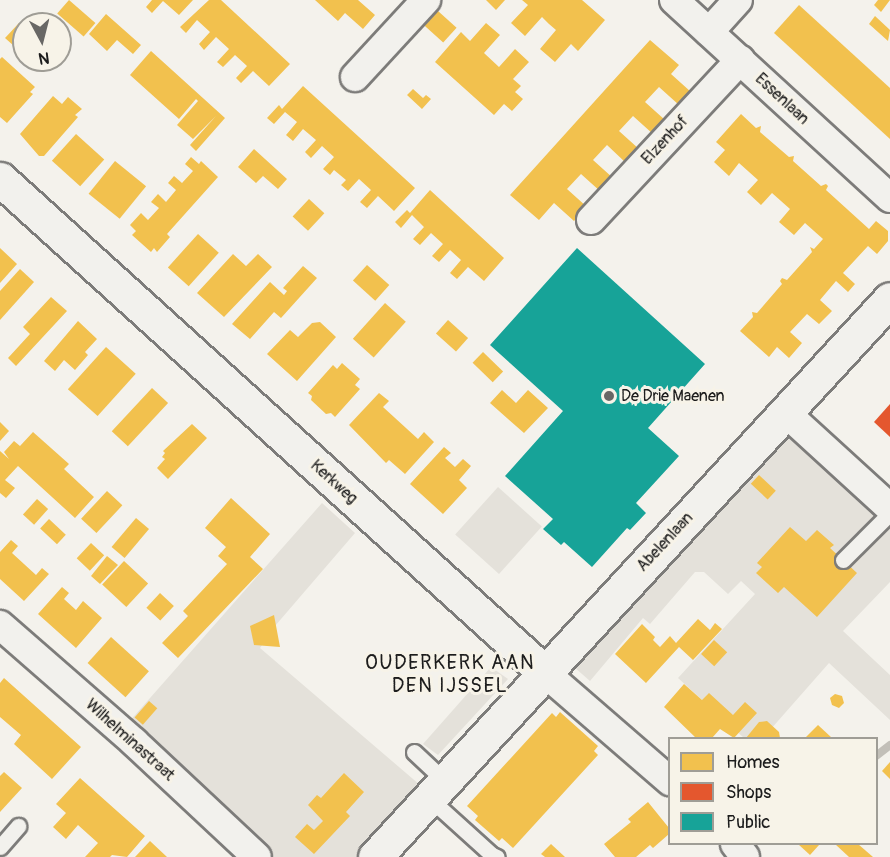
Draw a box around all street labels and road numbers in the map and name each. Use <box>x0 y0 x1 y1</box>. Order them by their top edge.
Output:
street label: Essenlaan <box>751 69 813 129</box>
street label: Elzenhof <box>638 112 692 168</box>
street label: Kerkweg <box>307 456 361 508</box>
street label: Abelenlaan <box>633 508 697 576</box>
street label: Wilhelminastraat <box>82 695 178 785</box>

